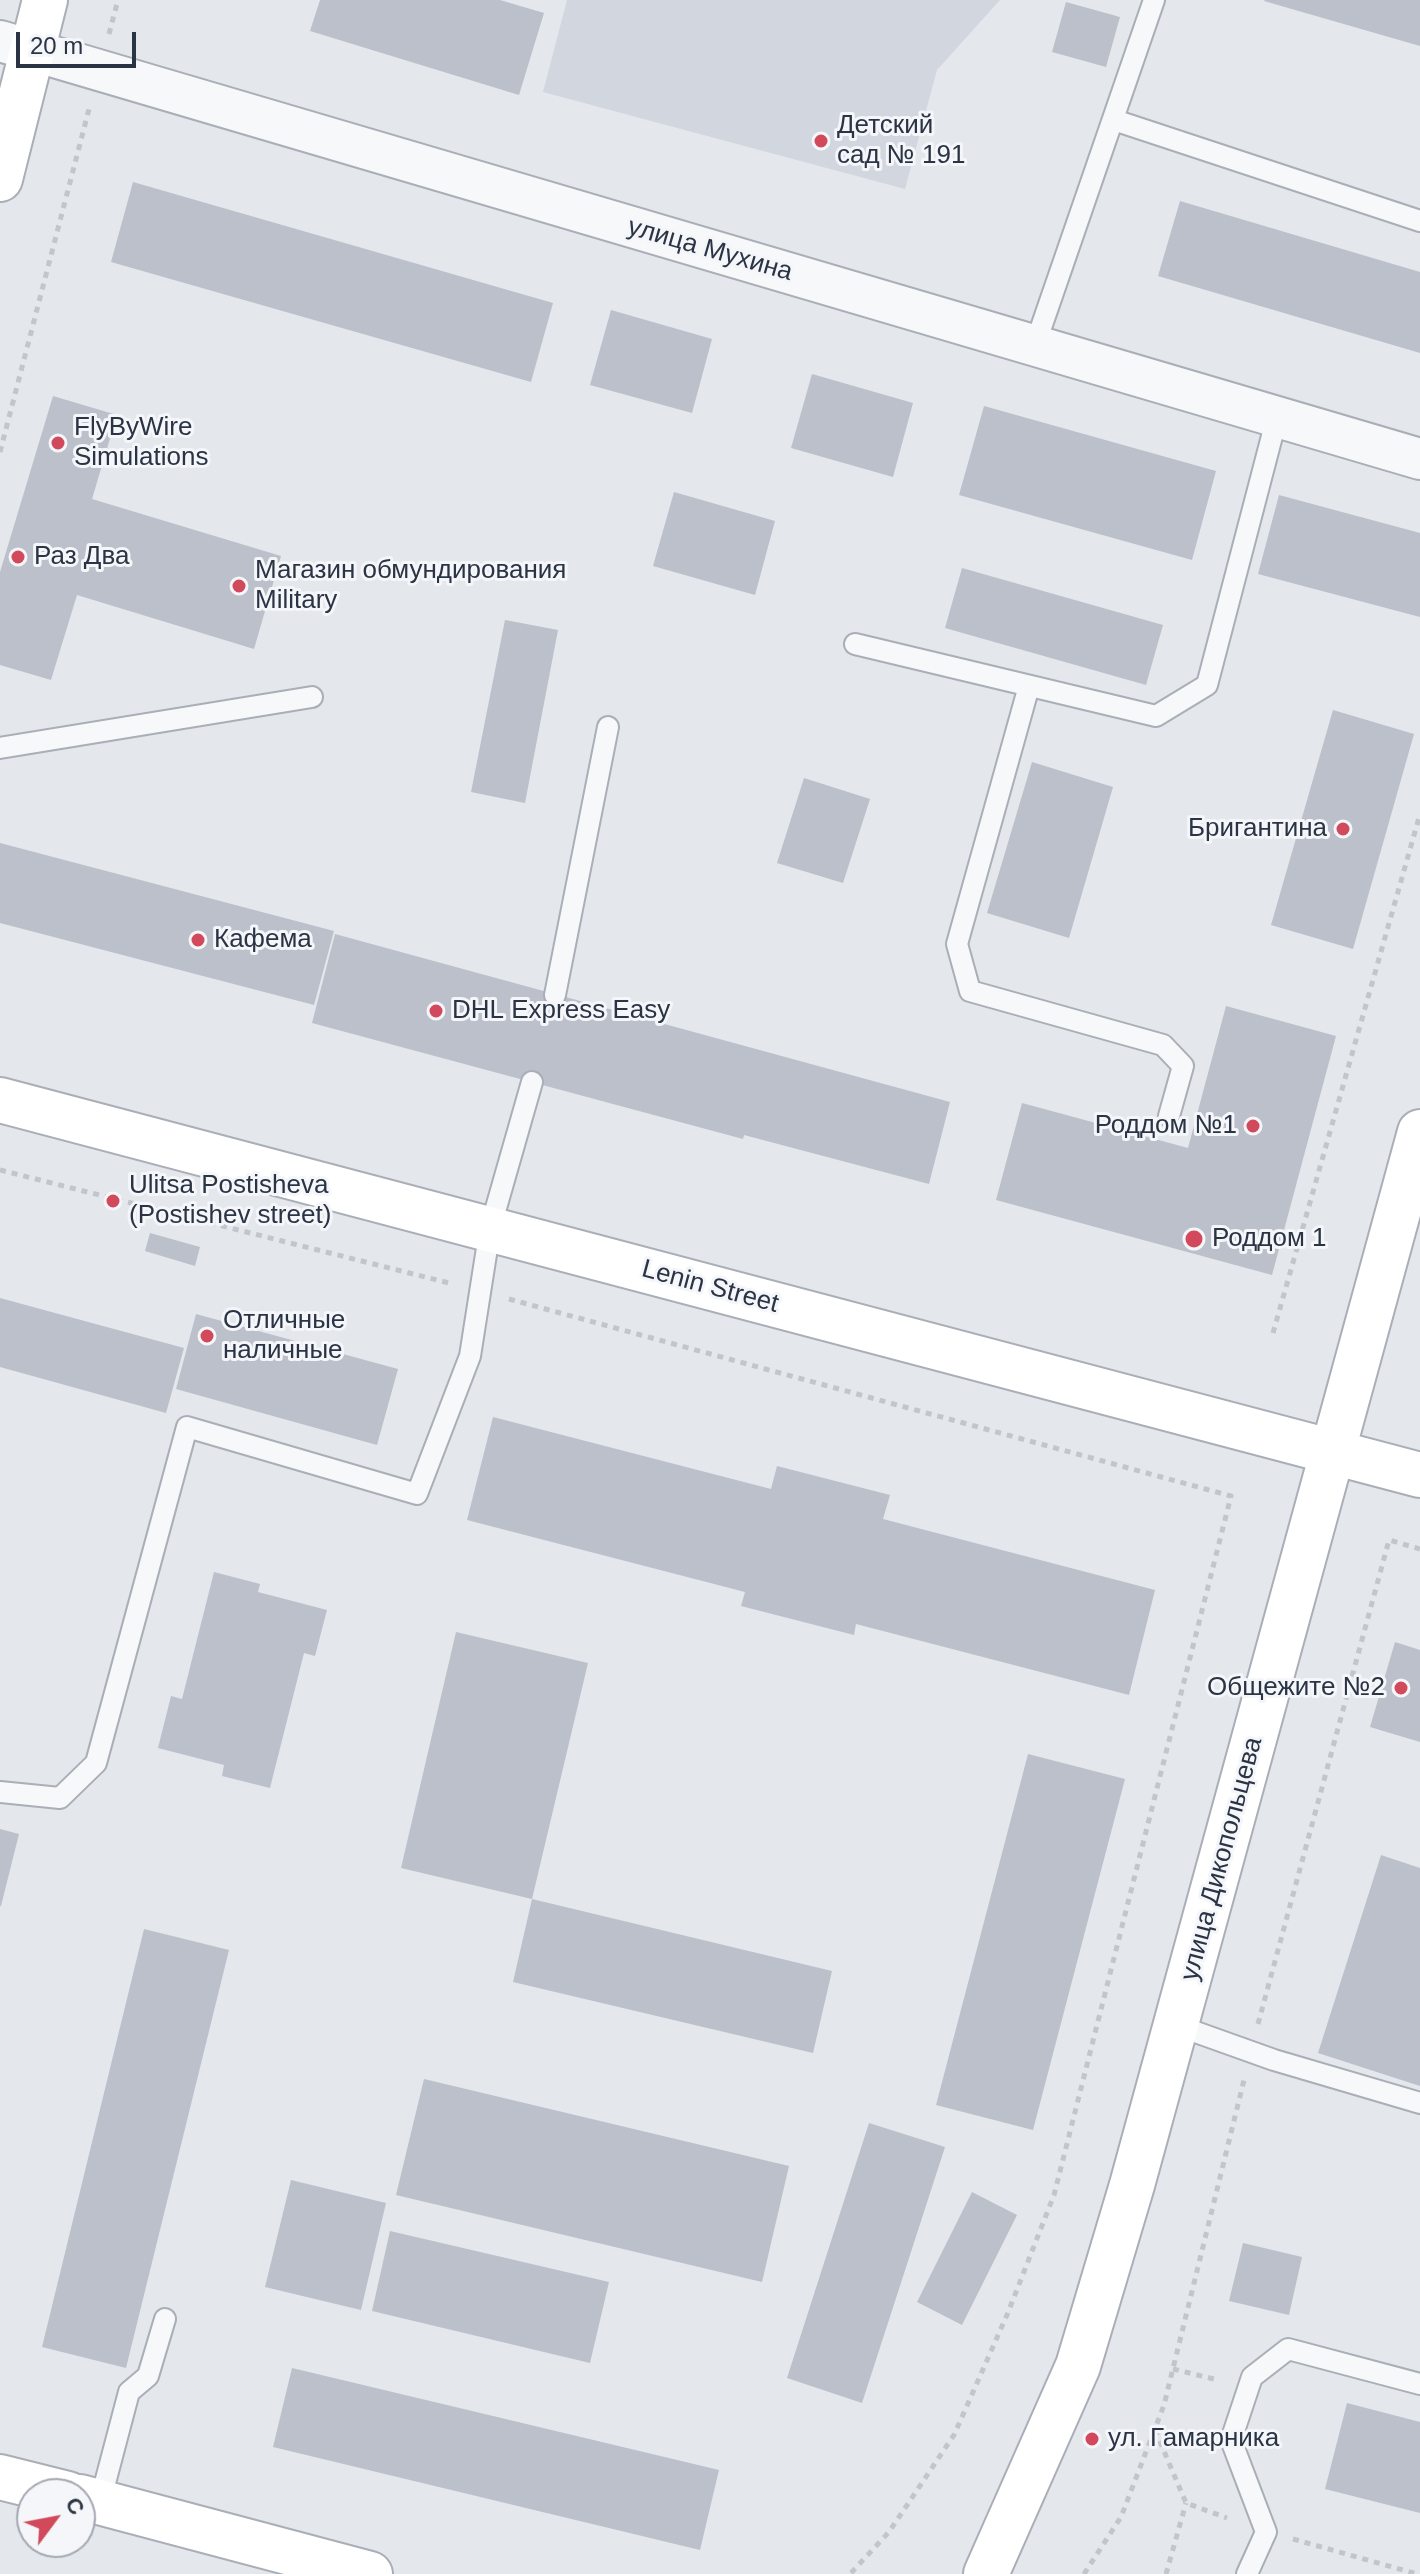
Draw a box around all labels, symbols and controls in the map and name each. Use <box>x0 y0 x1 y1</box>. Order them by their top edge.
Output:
scale bar <box>20 16 140 66</box>
text: 20 m <box>30 32 83 59</box>
place label: Детский сад № 191 <box>837 110 965 172</box>
marker: Детский сад № 191 <box>812 132 830 150</box>
street label: улица Мухина <box>624 212 796 288</box>
place label: FlyByWire Simulations <box>74 412 208 474</box>
marker: FlyByWire Simulations <box>49 434 67 452</box>
place label: Раз Два <box>34 541 129 573</box>
marker: Раз Два <box>9 548 27 566</box>
place label: Магазин обмундирования Military <box>255 555 566 616</box>
marker: Магазин обмундирования Military <box>230 577 248 595</box>
place label: Бригантина <box>1188 813 1327 845</box>
marker: Бригантина <box>1334 820 1352 838</box>
place label: Кафема <box>214 924 312 956</box>
marker: Кафема <box>189 931 207 949</box>
place label: DHL Express Easy <box>452 995 670 1027</box>
marker: DHL Express Easy <box>427 1002 445 1020</box>
place label: Роддом №1 <box>1095 1110 1237 1142</box>
marker: Роддом №1 <box>1244 1117 1262 1135</box>
place label: Ulitsa Postisheva (Postishev street) <box>129 1170 331 1232</box>
marker: Ulitsa Postisheva (Postishev street) <box>104 1192 122 1210</box>
place label: Роддом 1 <box>1212 1223 1326 1255</box>
marker: Роддом 1 <box>1183 1228 1205 1250</box>
street label: Lenin Street <box>638 1254 782 1320</box>
place label: Отличные наличные <box>223 1305 345 1366</box>
marker: Отличные наличные <box>198 1327 216 1345</box>
place label: Общежите №2 <box>1207 1672 1385 1704</box>
marker: Общежите №2 <box>1392 1679 1410 1697</box>
street label: улица Дикопольцева <box>1174 1734 1270 1984</box>
place label: ул. Гамарника <box>1108 2423 1279 2455</box>
marker: ул. Гамарника <box>1083 2430 1101 2448</box>
north arrow <box>16 2478 96 2558</box>
text: С <box>60 2493 90 2519</box>

